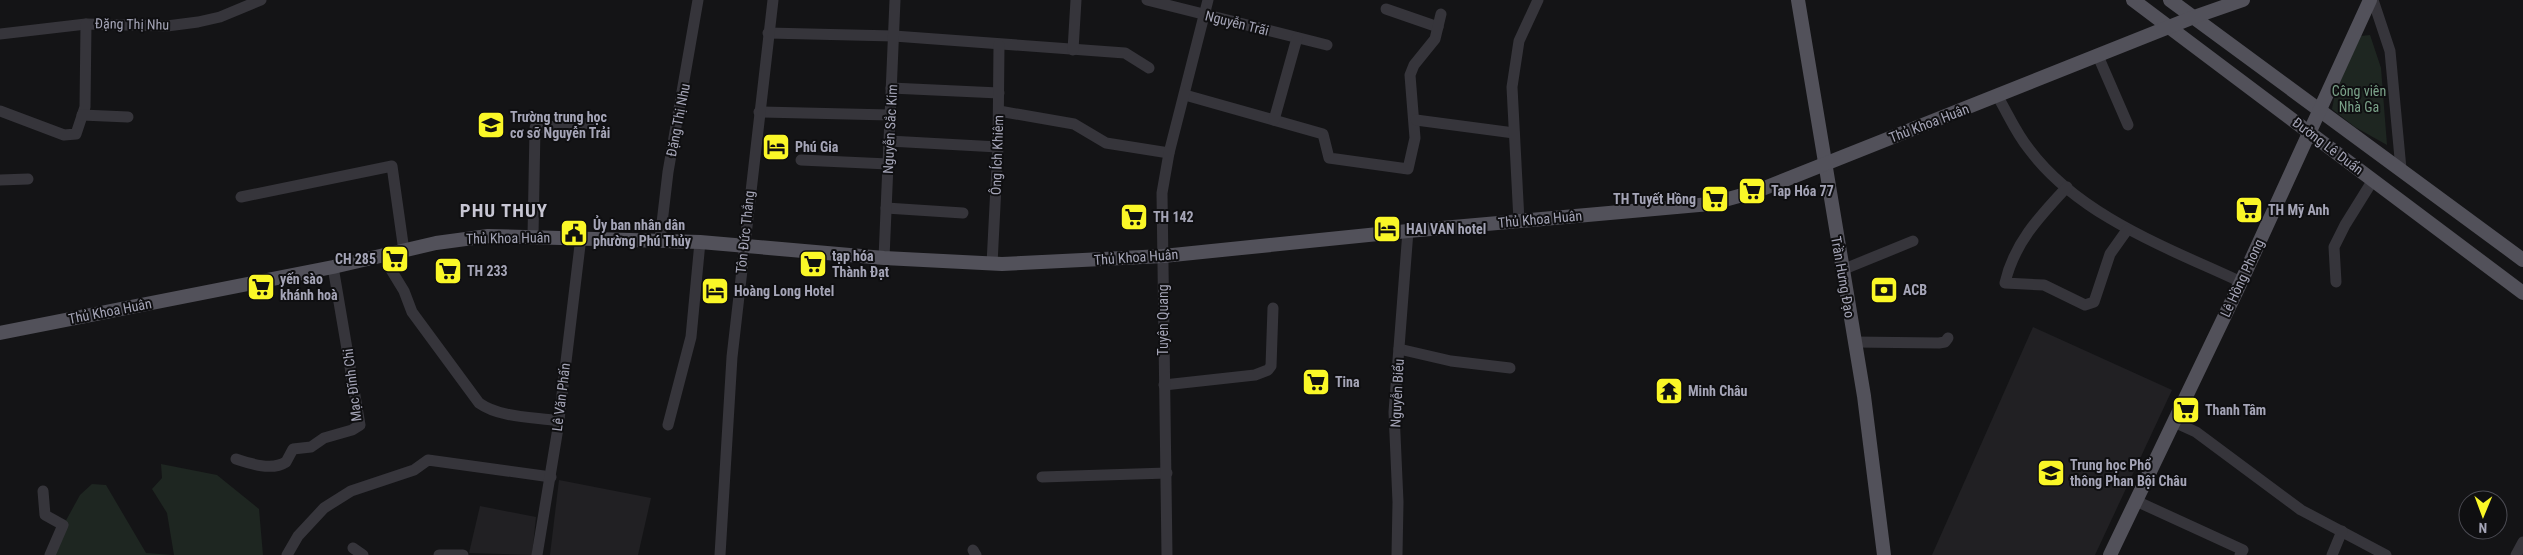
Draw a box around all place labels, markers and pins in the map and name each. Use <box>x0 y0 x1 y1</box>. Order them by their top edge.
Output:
place label: Trường trung học cơ sỡ Nguyễn Trải <box>510 109 610 141</box>
school or university icon: Trường trung học cơ sỡ Nguyễn Trải <box>476 110 506 140</box>
hotel icon: Phú Gia <box>761 132 791 162</box>
place label: Phú Gia <box>795 139 839 155</box>
supermarket icon: Tap Hóa 77 <box>1737 176 1767 206</box>
place label: Tap Hóa 77 <box>1771 183 1834 199</box>
supermarket icon: TH Tuyết Hồng <box>1700 184 1730 214</box>
place label: TH Tuyết Hồng <box>1613 191 1696 207</box>
supermarket icon: TH Mỹ Anh <box>2234 195 2264 225</box>
supermarket icon: TH 142 <box>1119 202 1149 232</box>
place label: TH Mỹ Anh <box>2268 202 2329 218</box>
place label: TH 142 <box>1153 209 1194 225</box>
hotel icon: HAI VAN hotel <box>1372 214 1402 244</box>
place label: Ủy ban nhân dân phường Phú Thủy <box>593 215 692 249</box>
public building icon: Ủy ban nhân dân phường Phú Thủy <box>559 218 589 248</box>
place label: HAI VAN hotel <box>1406 221 1486 237</box>
supermarket icon: CH 285 <box>380 244 410 274</box>
place label: tạp hóa Thành Đạt <box>832 248 889 280</box>
supermarket icon: tạp hóa Thành Đạt <box>798 249 828 279</box>
place label: CH 285 <box>335 251 376 267</box>
supermarket icon: TH 233 <box>433 256 463 286</box>
place label: TH 233 <box>467 263 508 279</box>
place label: yến sào khánh hoà <box>280 271 338 303</box>
supermarket icon: yến sào khánh hoà <box>246 272 276 302</box>
bank icon: ACB <box>1869 275 1899 305</box>
hotel icon: Hoàng Long Hotel <box>700 276 730 306</box>
place label: ACB <box>1903 282 1927 298</box>
place label: Hoàng Long Hotel <box>734 283 834 299</box>
supermarket icon: Tina <box>1301 367 1331 397</box>
place label: Tina <box>1335 374 1360 390</box>
temple icon: Minh Châu <box>1654 376 1684 406</box>
place label: Minh Châu <box>1688 383 1748 399</box>
supermarket icon: Thanh Tâm <box>2171 395 2201 425</box>
place label: Thanh Tâm <box>2205 402 2266 418</box>
place label: Trung học Phổ thông Phan Bội Châu <box>2070 457 2187 489</box>
school or university icon: Trung học Phổ thông Phan Bội Châu <box>2036 458 2066 488</box>

